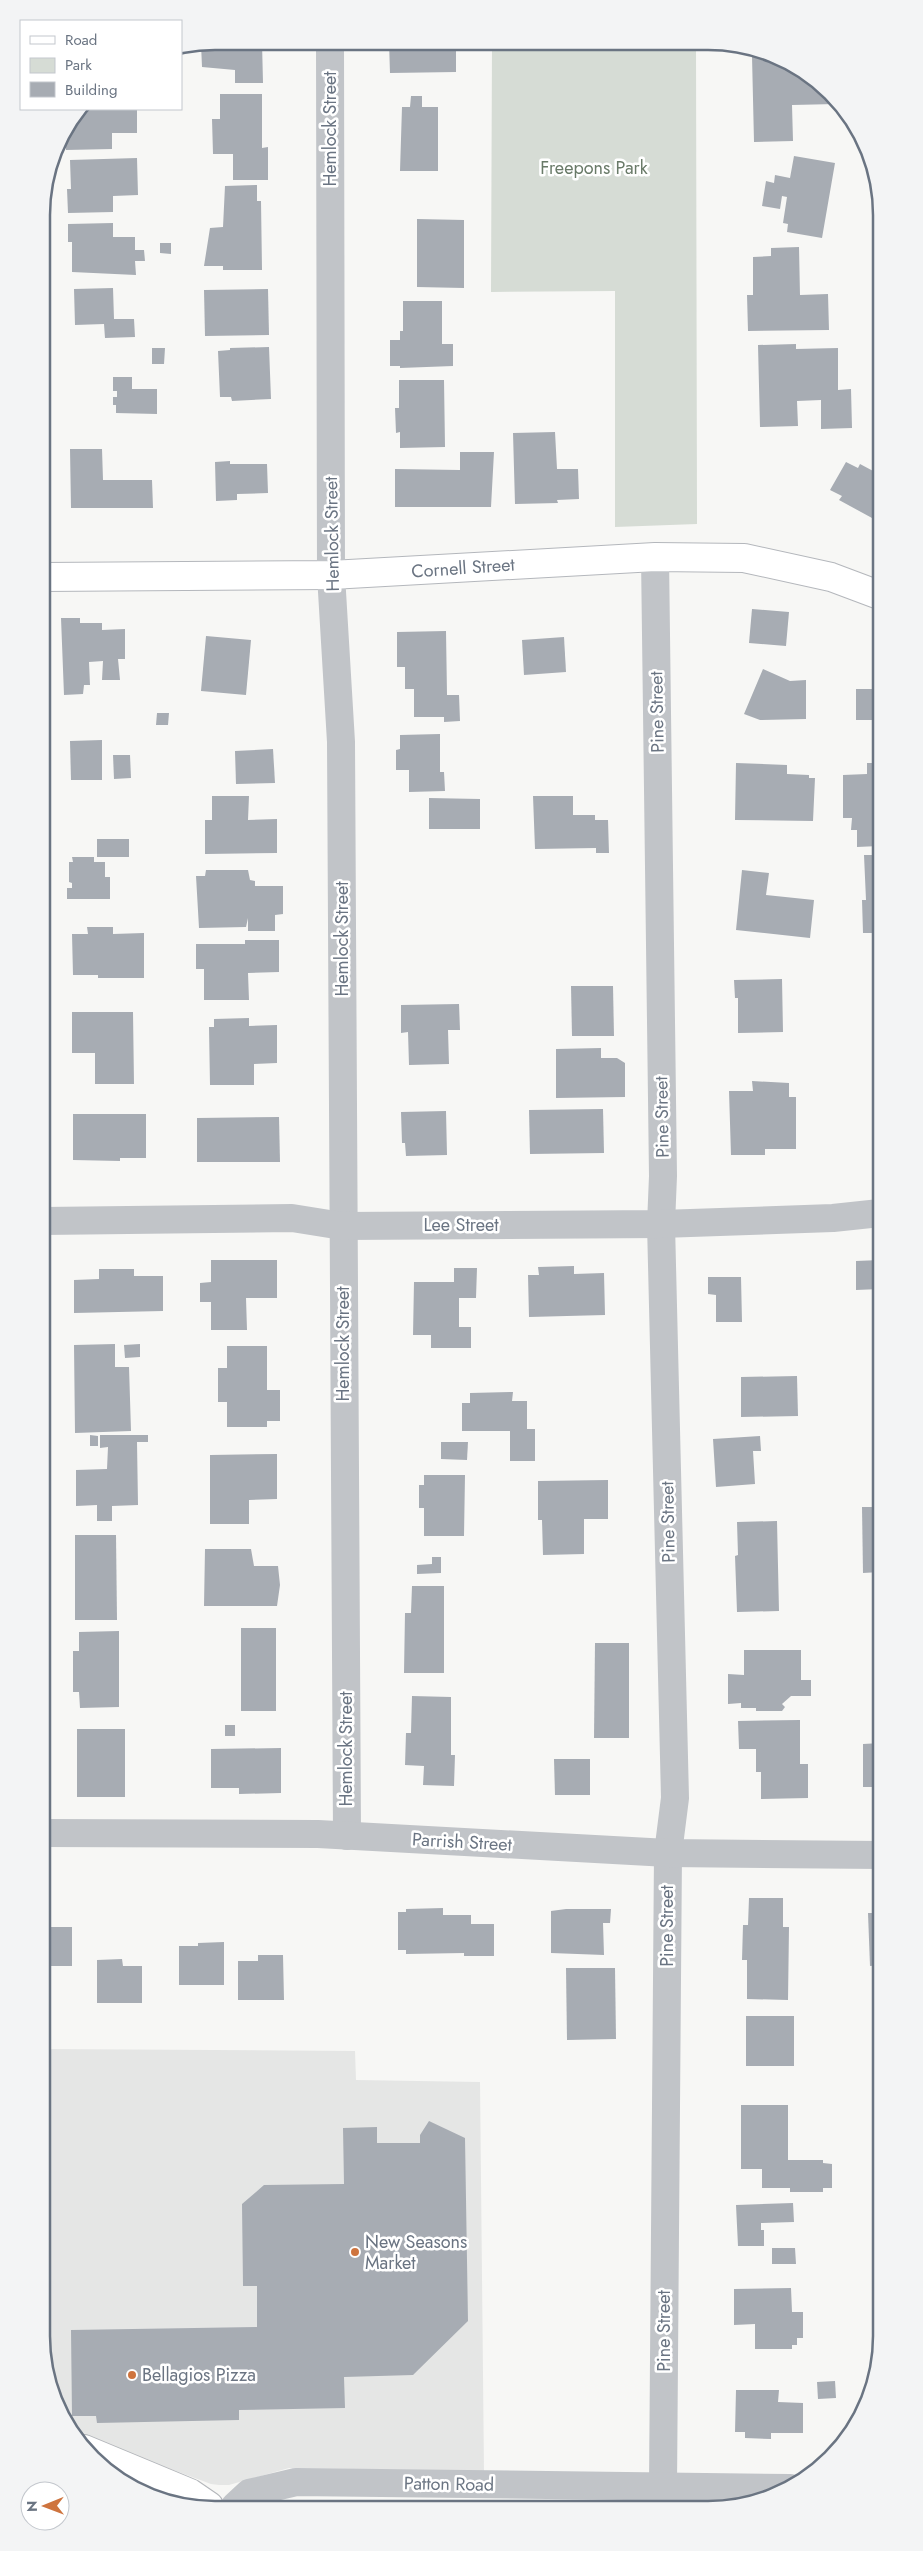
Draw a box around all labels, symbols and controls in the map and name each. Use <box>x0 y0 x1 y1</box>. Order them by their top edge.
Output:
legend <box>20 20 182 110</box>
text: Road <box>65 29 97 51</box>
text: Park <box>65 54 92 76</box>
street label: Hemlock Street <box>317 71 343 187</box>
text: Building <box>65 79 117 101</box>
park label: Freepons Park <box>540 155 648 181</box>
street label: Hemlock Street <box>318 476 346 592</box>
street label: Cornell Street <box>410 551 516 585</box>
street label: Pine Street <box>643 670 671 753</box>
street label: Hemlock Street <box>329 881 355 997</box>
street label: Pine Street <box>648 1075 676 1158</box>
street label: Lee Street <box>424 1212 499 1238</box>
street label: Hemlock Street <box>330 1286 356 1402</box>
street label: Pine Street <box>654 1480 682 1563</box>
street label: Hemlock Street <box>333 1691 359 1807</box>
street label: Parrish Street <box>411 1826 513 1858</box>
street label: Pine Street <box>654 1885 680 1967</box>
place label: New Seasons Market <box>365 2229 467 2276</box>
marker: New Seasons Market <box>349 2246 361 2258</box>
street label: Pine Street <box>651 2290 677 2372</box>
place label: Bellagios Pizza <box>142 2362 256 2388</box>
marker: Bellagios Pizza <box>126 2369 138 2381</box>
street label: Patton Road <box>404 2470 494 2498</box>
north arrow <box>20 2481 70 2531</box>
text: N <box>22 2500 42 2512</box>

